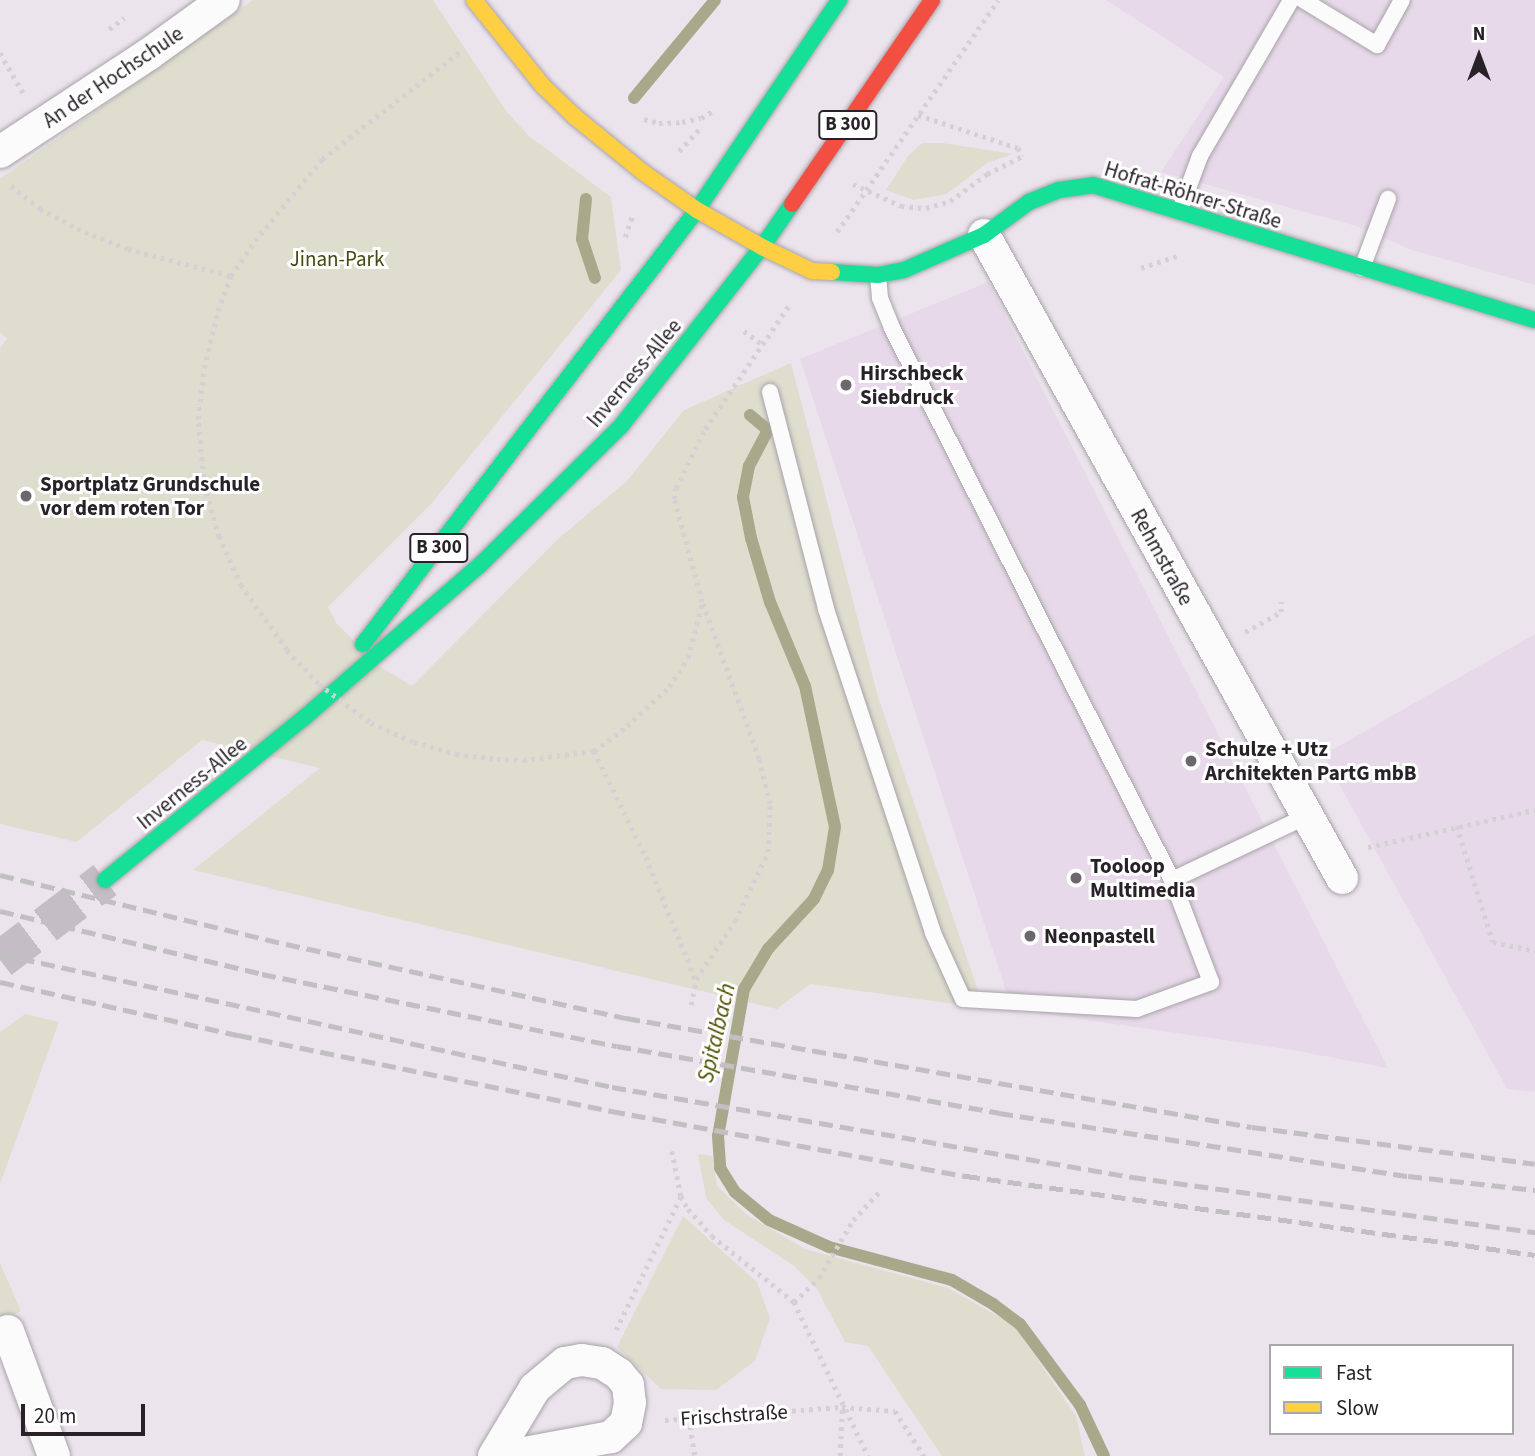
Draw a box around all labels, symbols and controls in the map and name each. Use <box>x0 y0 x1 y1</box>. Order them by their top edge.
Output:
street label: An der Hochschule <box>38 21 188 133</box>
north arrow <box>1444 21 1514 91</box>
text: N <box>1473 21 1485 48</box>
road number: B 300 <box>818 110 878 140</box>
street label: Hofrat-Röhrer-Straße <box>1101 156 1285 234</box>
park label: Jinan-Park <box>290 246 384 272</box>
street label: Inverness-Allee <box>581 314 687 432</box>
place label: Hirschbeck Siebdruck <box>860 360 964 410</box>
marker: Hirschbeck Siebdruck <box>838 377 854 393</box>
place label: Sportplatz Grundschule vor dem roten Tor <box>40 471 260 521</box>
marker: Sportplatz Grundschule vor dem roten Tor <box>18 488 34 504</box>
street label: Rehmstraße <box>1125 504 1199 610</box>
road number: B 300 <box>409 533 469 564</box>
street label: Inverness-Allee <box>132 731 252 835</box>
place label: Schulze + Utz Architekten PartG mbB <box>1205 736 1416 786</box>
marker: Schulze + Utz Architekten PartG mbB <box>1183 753 1199 769</box>
place label: Tooloop Multimedia <box>1090 853 1196 903</box>
marker: Tooloop Multimedia <box>1068 870 1084 886</box>
place label: Neonpastell <box>1044 923 1155 949</box>
marker: Neonpastell <box>1022 928 1038 944</box>
water label: Spitalbach <box>692 981 742 1085</box>
legend <box>1269 1344 1514 1435</box>
text: Fast <box>1336 1358 1372 1388</box>
scale bar <box>24 1390 149 1434</box>
text: Slow <box>1336 1393 1379 1423</box>
street label: Frischstraße <box>679 1399 789 1431</box>
text: 20 m <box>34 1401 76 1431</box>

